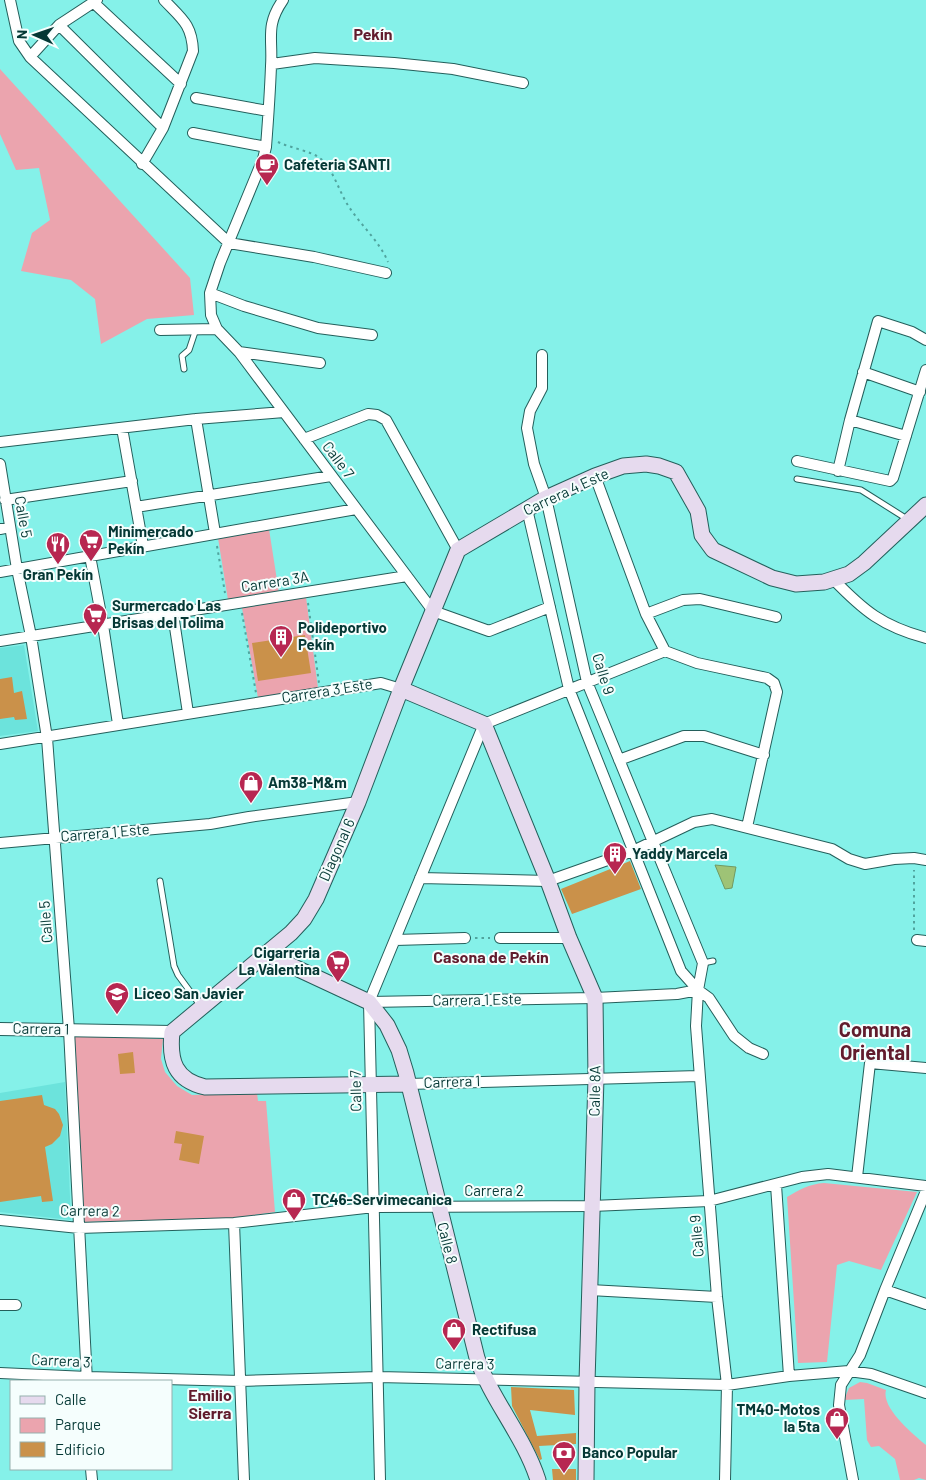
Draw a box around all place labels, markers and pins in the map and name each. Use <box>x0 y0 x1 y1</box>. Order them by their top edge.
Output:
cafe icon: Cafeteria SANTI <box>254 152 280 186</box>
place label: Cafeteria SANTI <box>284 155 390 173</box>
place label: Minimercado Pekín <box>108 522 194 557</box>
supermarket icon: Minimercado Pekín <box>78 528 104 562</box>
restaurant icon: Gran Pekín <box>45 531 71 565</box>
place label: Gran Pekín <box>23 565 93 583</box>
place label: Surmercado Las Brisas del Tolima <box>112 596 224 631</box>
supermarket icon: Surmercado Las Brisas del Tolima <box>82 602 108 636</box>
place label: Polideportivo Pekín <box>298 618 387 653</box>
building icon: Polideportivo Pekín <box>268 624 294 658</box>
shop icon: Am38-M&m <box>238 770 264 804</box>
place label: Am38-M&m <box>268 773 347 791</box>
building icon: Yaddy Marcela <box>602 841 628 875</box>
place label: Yaddy Marcela <box>632 844 728 862</box>
place label: Cigarreria La Valentina <box>238 943 320 978</box>
supermarket icon: Cigarreria La Valentina <box>325 949 351 983</box>
school or university icon: Liceo San Javier <box>104 981 130 1015</box>
place label: Liceo San Javier <box>134 984 244 1002</box>
shop icon: TC46-Servimecanica <box>281 1187 307 1221</box>
place label: TC46-Servimecanica <box>312 1190 452 1208</box>
shop icon: Rectifusa <box>441 1317 467 1351</box>
place label: Rectifusa <box>472 1320 536 1338</box>
place label: TM40-Motos la 5ta <box>736 1400 820 1435</box>
shop icon: TM40-Motos la 5ta <box>824 1406 850 1440</box>
bank icon: Banco Popular <box>551 1440 577 1474</box>
place label: Banco Popular <box>582 1443 678 1461</box>

